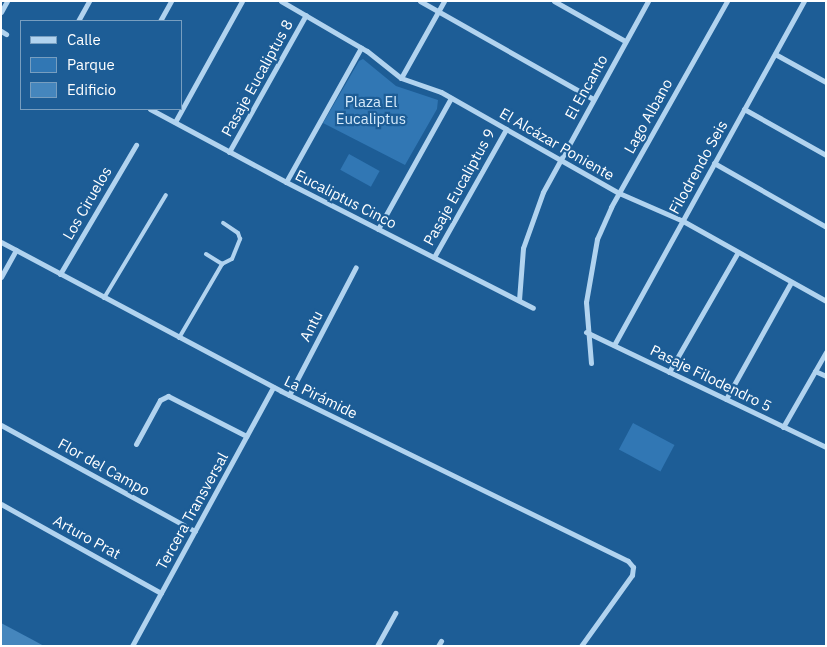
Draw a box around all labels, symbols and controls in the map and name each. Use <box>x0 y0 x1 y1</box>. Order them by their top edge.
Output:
street label: Pasaje Eucaliptus 8 <box>217 16 297 140</box>
legend <box>20 20 182 110</box>
text: Calle <box>67 30 101 49</box>
street label: El Encanto <box>561 51 611 123</box>
text: Parque <box>67 55 115 74</box>
street label: Lago Albano <box>620 76 676 156</box>
text: Edificio <box>67 80 116 99</box>
park label: Plaza El Eucaliptus <box>336 92 406 127</box>
street label: El Alcázar Poniente <box>497 104 617 184</box>
street label: Filodrendo Seis <box>665 117 731 217</box>
street label: Pasaje Eucaliptus 9 <box>419 125 499 249</box>
street label: Los Ciruelos <box>59 163 115 243</box>
street label: Eucaliptus Cinco <box>292 166 400 232</box>
street label: Antu <box>296 308 326 344</box>
street label: Pasaje Filodendro 5 <box>647 341 775 415</box>
street label: La Pirámide <box>281 372 361 422</box>
street label: Flor del Campo <box>55 434 153 500</box>
street label: Tercera Transversal <box>152 449 232 573</box>
street label: Arturo Prat <box>50 511 124 563</box>

